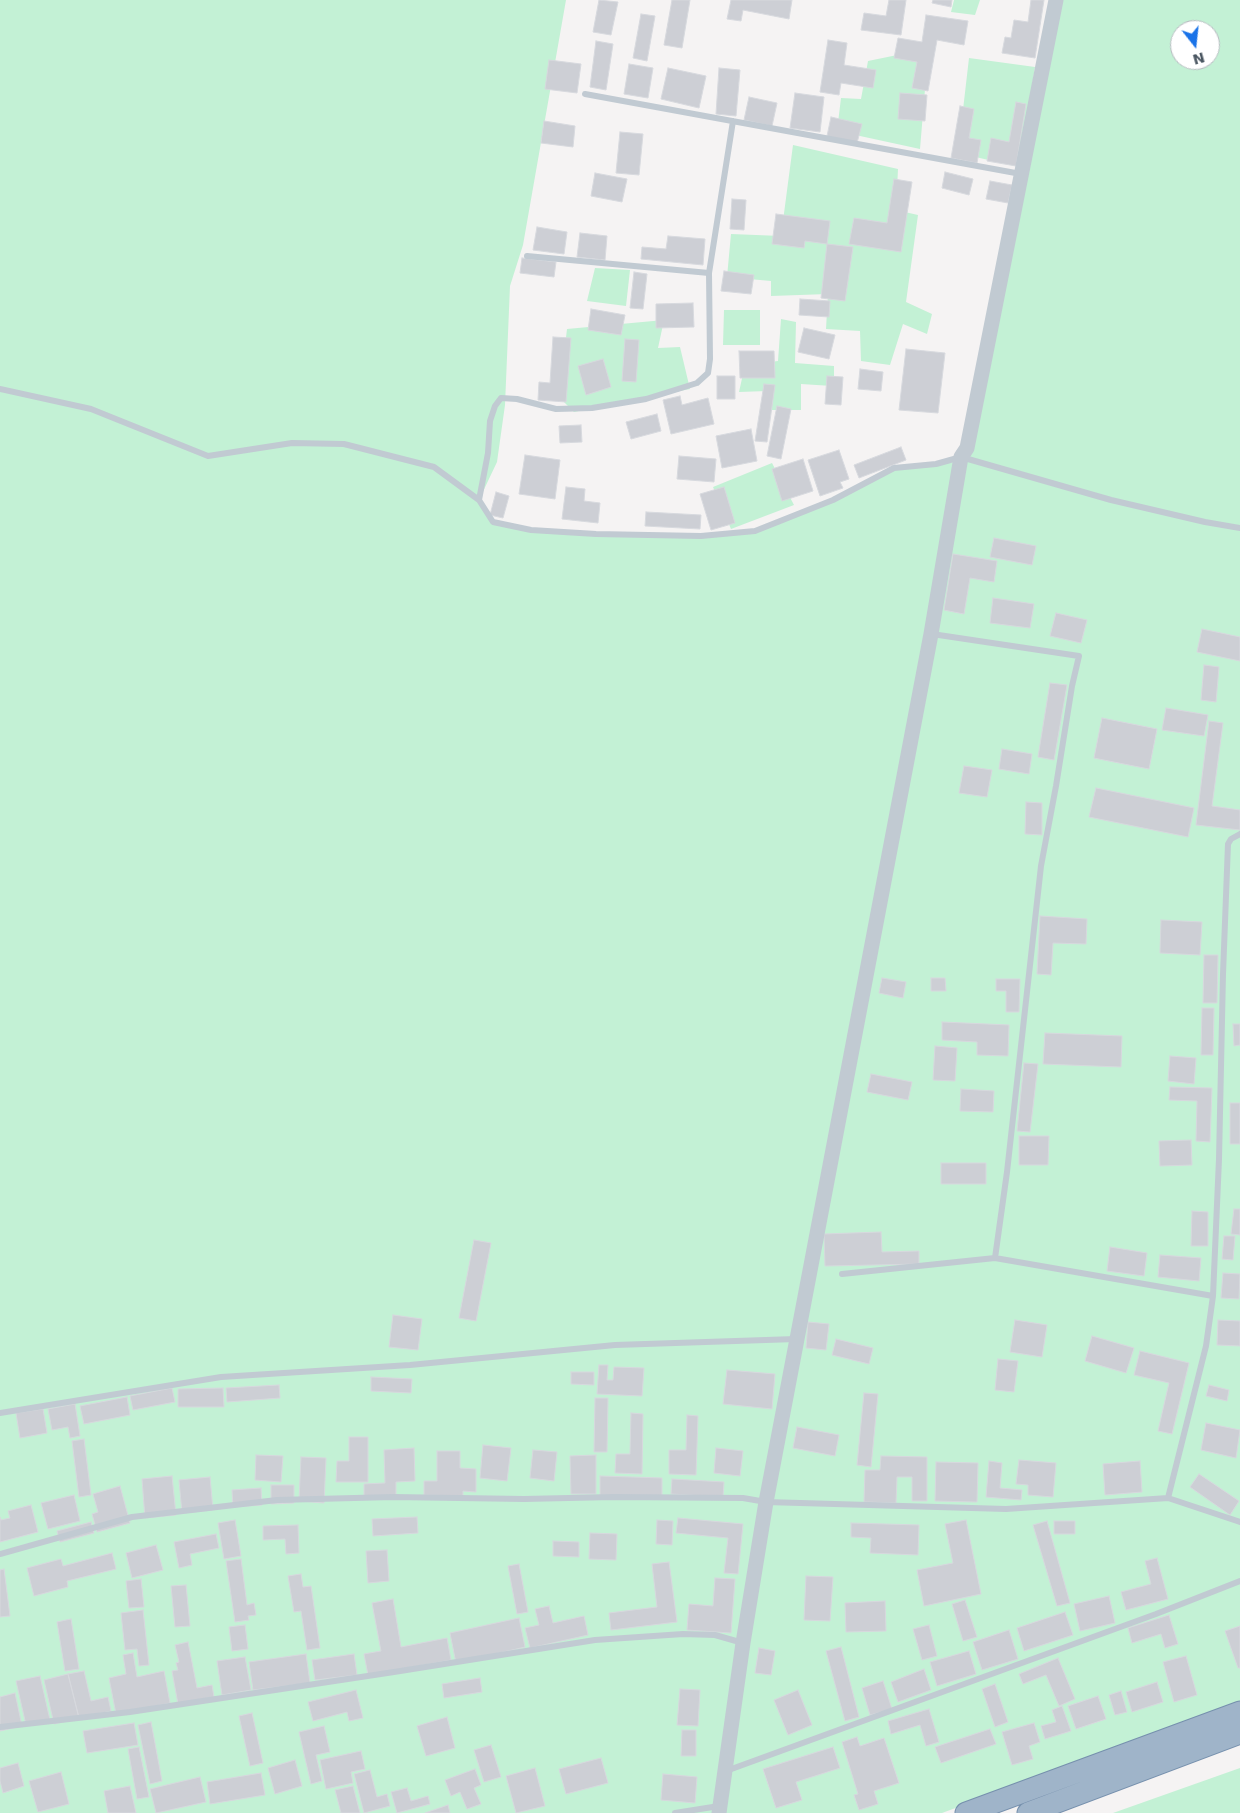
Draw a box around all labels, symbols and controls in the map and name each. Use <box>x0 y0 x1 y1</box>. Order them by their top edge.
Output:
north arrow <box>1170 20 1220 70</box>
text: N <box>1191 49 1207 68</box>

